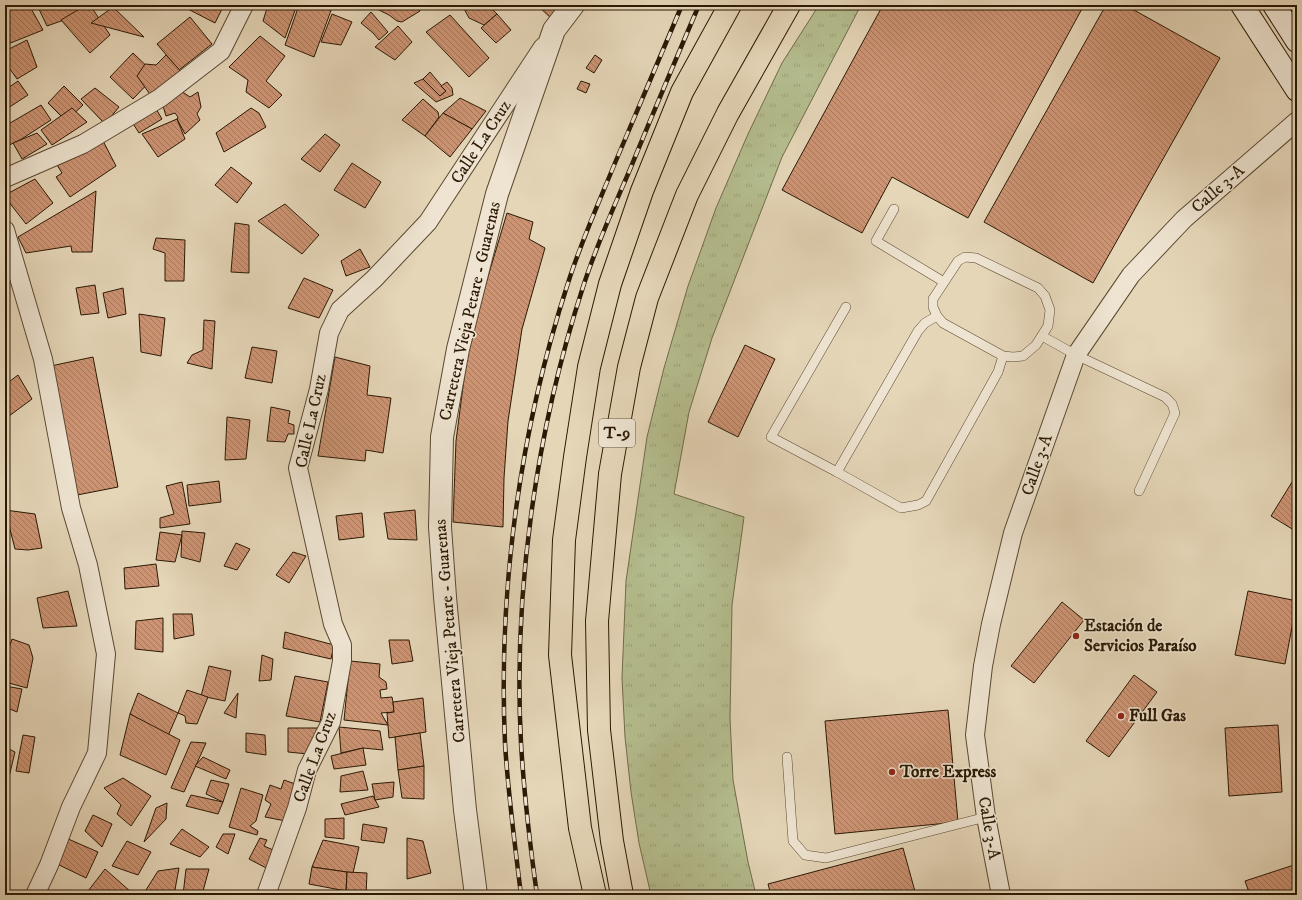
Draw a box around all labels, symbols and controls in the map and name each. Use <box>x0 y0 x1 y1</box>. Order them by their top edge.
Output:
street label: Calle La Cruz <box>446 95 517 188</box>
street label: Calle 3-A <box>1187 160 1249 218</box>
street label: Carretera Vieja Petare - Guarenas <box>434 199 506 423</box>
street label: Calle La Cruz <box>290 371 332 470</box>
road number: T-9 <box>599 419 635 447</box>
street label: Calle 3-A <box>1016 431 1058 499</box>
street label: Carretera Vieja Petare - Guarenas <box>429 518 471 744</box>
place label: Estación de Servicios Paraíso <box>1084 615 1197 657</box>
marker: Estación de Servicios Paraíso <box>1071 631 1081 641</box>
place label: Full Gas <box>1129 705 1186 727</box>
street label: Calle La Cruz <box>288 708 342 806</box>
marker: Full Gas <box>1116 711 1126 721</box>
place label: Torre Express <box>899 761 997 783</box>
marker: Torre Express <box>887 767 897 777</box>
street label: Calle 3-A <box>973 795 1005 861</box>

